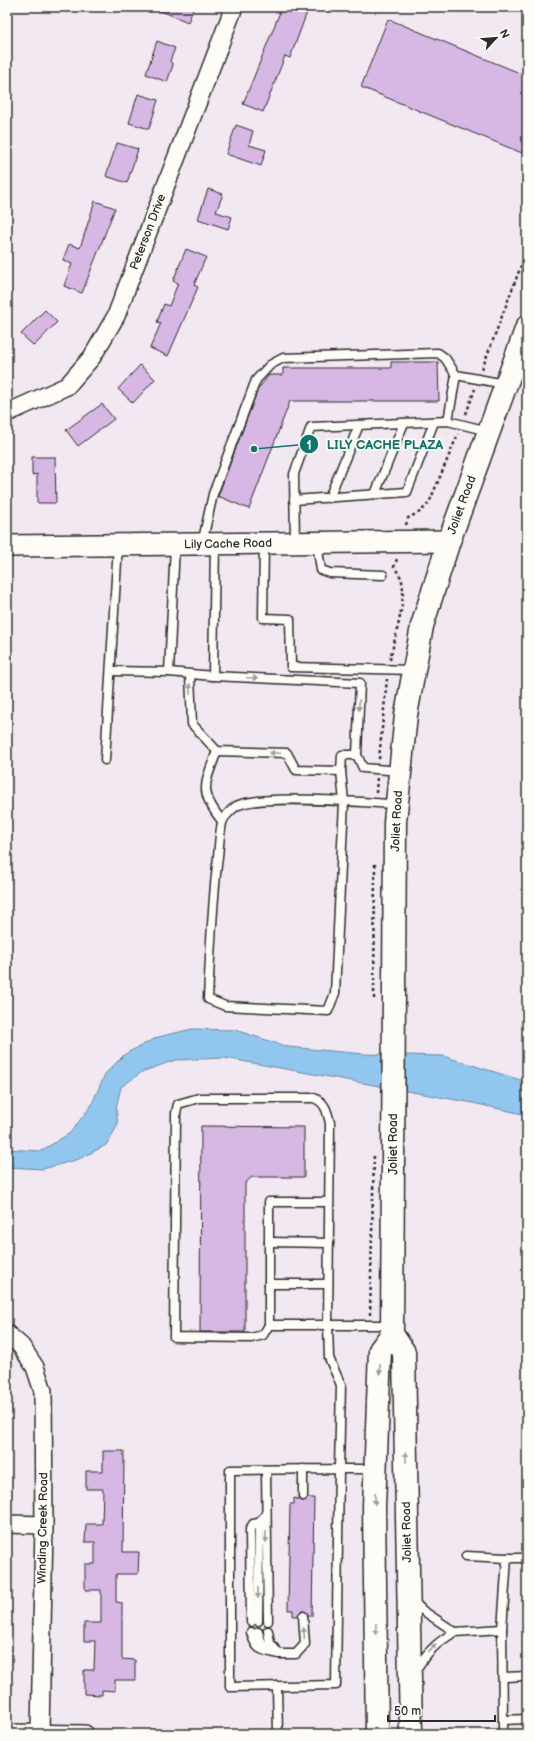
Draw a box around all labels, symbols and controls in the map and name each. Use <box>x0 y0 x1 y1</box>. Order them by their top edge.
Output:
north arrow <box>476 18 516 58</box>
text: N <box>497 27 512 40</box>
street label: Peterson Drive <box>127 192 169 272</box>
callout: LILY CACHE PLAZA <box>299 432 451 457</box>
text: LILY CACHE PLAZA <box>327 437 443 453</box>
text: 1 <box>306 438 312 453</box>
street label: Joliet Road <box>444 473 480 536</box>
street label: Lily Cache Road <box>184 536 272 552</box>
one-way arrow <box>246 675 259 681</box>
one-way arrow <box>187 683 194 695</box>
one-way arrow <box>356 699 362 712</box>
one-way arrow <box>269 749 281 756</box>
street label: Joliet Road <box>388 790 406 852</box>
street label: Joliet Road <box>386 1113 401 1175</box>
one-way arrow <box>376 1363 383 1375</box>
one-way arrow <box>403 1450 409 1463</box>
street label: Winding Creek Road <box>35 1472 51 1584</box>
one-way arrow <box>371 1493 378 1505</box>
street label: Joliet Road <box>399 1501 415 1563</box>
one-way arrow <box>263 1531 270 1543</box>
one-way arrow <box>255 1587 261 1600</box>
one-way arrow <box>372 1623 379 1635</box>
one-way arrow <box>301 1626 307 1639</box>
one-way arrow <box>427 1643 437 1653</box>
scale bar <box>388 1697 495 1723</box>
text: 50 m <box>394 1704 421 1719</box>

